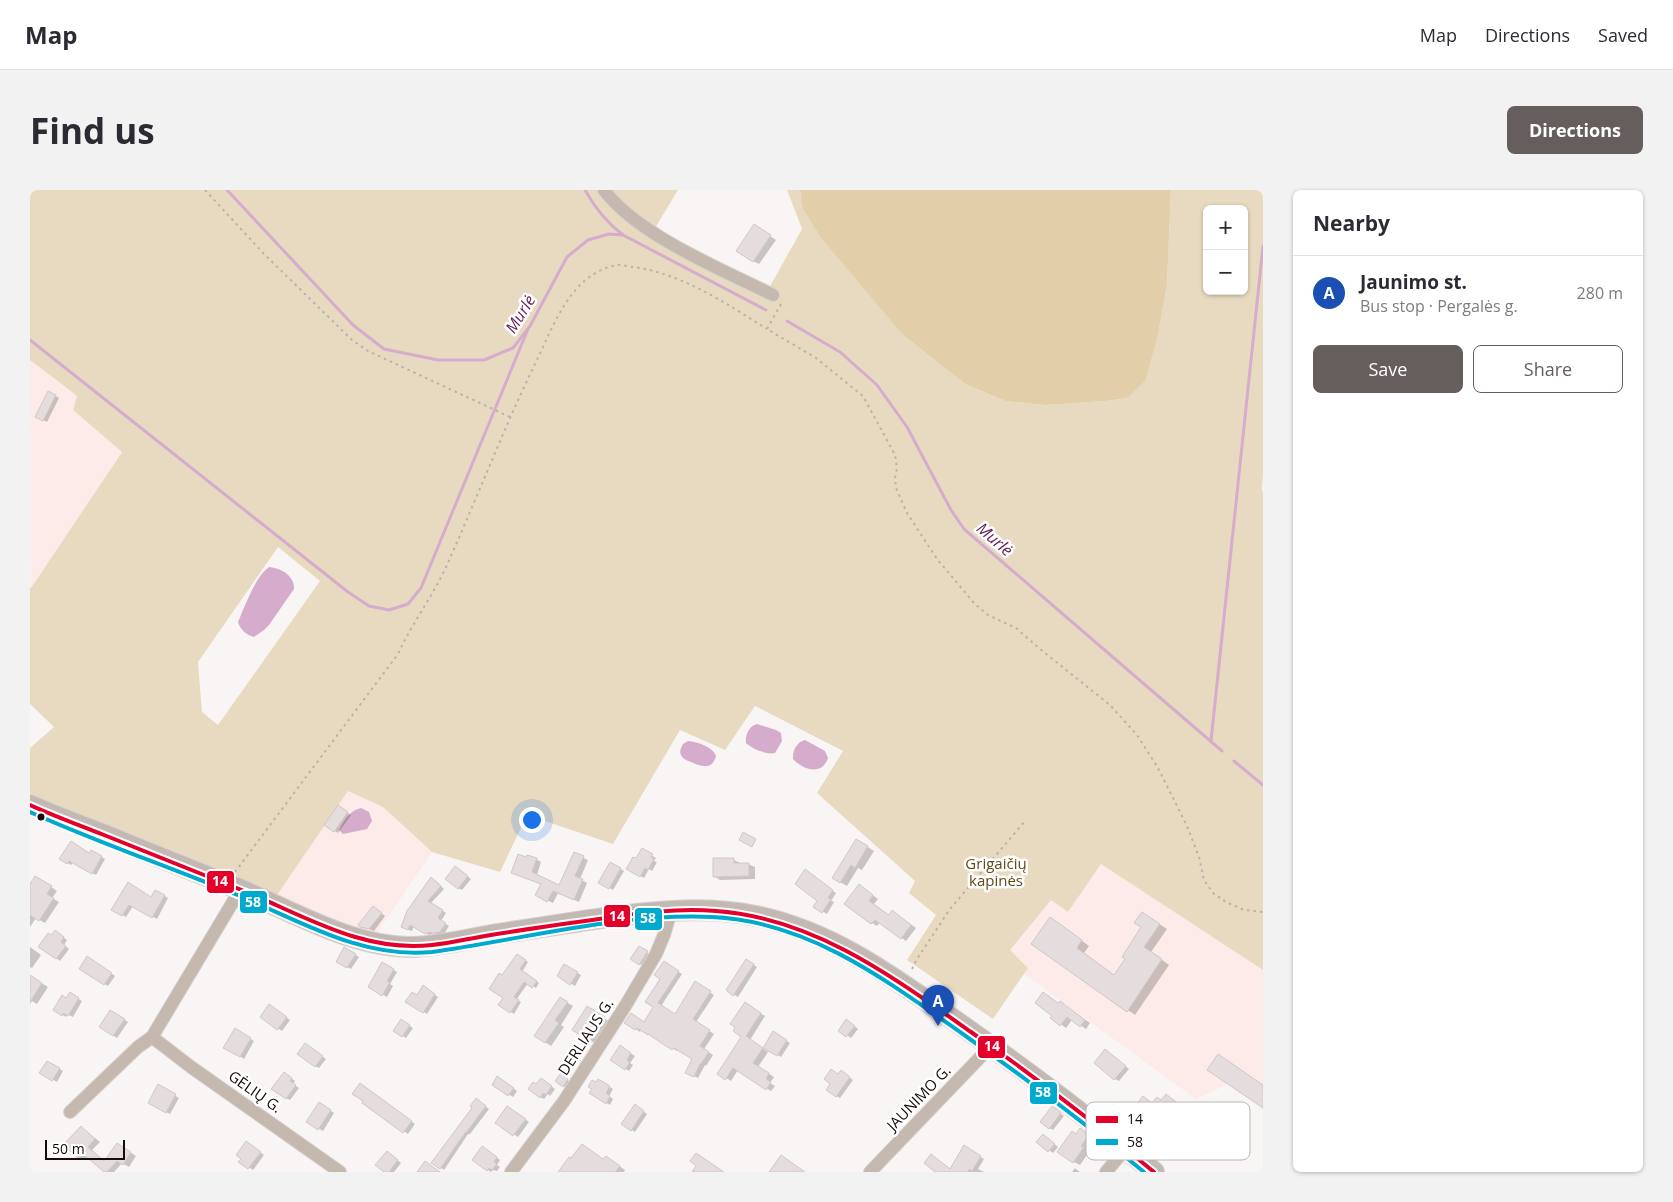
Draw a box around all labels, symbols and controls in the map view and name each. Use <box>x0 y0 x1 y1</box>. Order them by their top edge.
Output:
text: Map <box>25 18 77 51</box>
text: Map <box>1420 23 1457 47</box>
text: Directions <box>1485 23 1570 47</box>
text: Saved <box>1598 23 1648 47</box>
button: Directions <box>1507 106 1643 154</box>
text: Find us <box>30 107 155 154</box>
map controls <box>1203 205 1248 295</box>
button: + <box>1203 205 1248 250</box>
text: Nearby <box>1313 209 1390 237</box>
button: − <box>1203 250 1248 295</box>
text: Jaunimo st. <box>1360 269 1467 295</box>
text: A <box>1323 282 1335 304</box>
text: 280 m <box>1577 282 1623 304</box>
water label: Murlė <box>500 291 540 337</box>
text: Bus stop · Pergalės g. <box>1360 295 1518 317</box>
button: Save <box>1313 345 1463 393</box>
button: Share <box>1473 345 1623 393</box>
water label: Murlė <box>972 517 1018 561</box>
your location <box>519 807 545 833</box>
unlabelled marker <box>36 812 46 822</box>
park label: Grigaičių kapinės <box>965 853 1027 890</box>
line badge: 14 <box>206 870 235 894</box>
text: 14 <box>212 871 228 890</box>
line badge: 58 <box>239 890 268 914</box>
text: 58 <box>245 892 261 911</box>
line badge: 14 <box>603 904 631 928</box>
text: 14 <box>609 906 625 925</box>
line badge: 58 <box>634 907 663 931</box>
text: 58 <box>640 908 656 927</box>
pin: A <box>922 985 954 1026</box>
street label: DERLIAUS G. <box>553 994 617 1079</box>
line badge: 14 <box>977 1035 1006 1059</box>
text: 14 <box>984 1036 1000 1055</box>
street label: JAUNIMO G. <box>881 1060 955 1136</box>
street label: GĖLIŲ G. <box>225 1066 286 1117</box>
line badge: 58 <box>1029 1081 1058 1105</box>
text: 58 <box>1035 1082 1051 1101</box>
legend <box>1086 1102 1250 1160</box>
text: 14 <box>1127 1109 1143 1128</box>
text: 58 <box>1127 1132 1143 1151</box>
scale bar <box>45 1137 125 1160</box>
text: 50 m <box>52 1139 85 1158</box>

